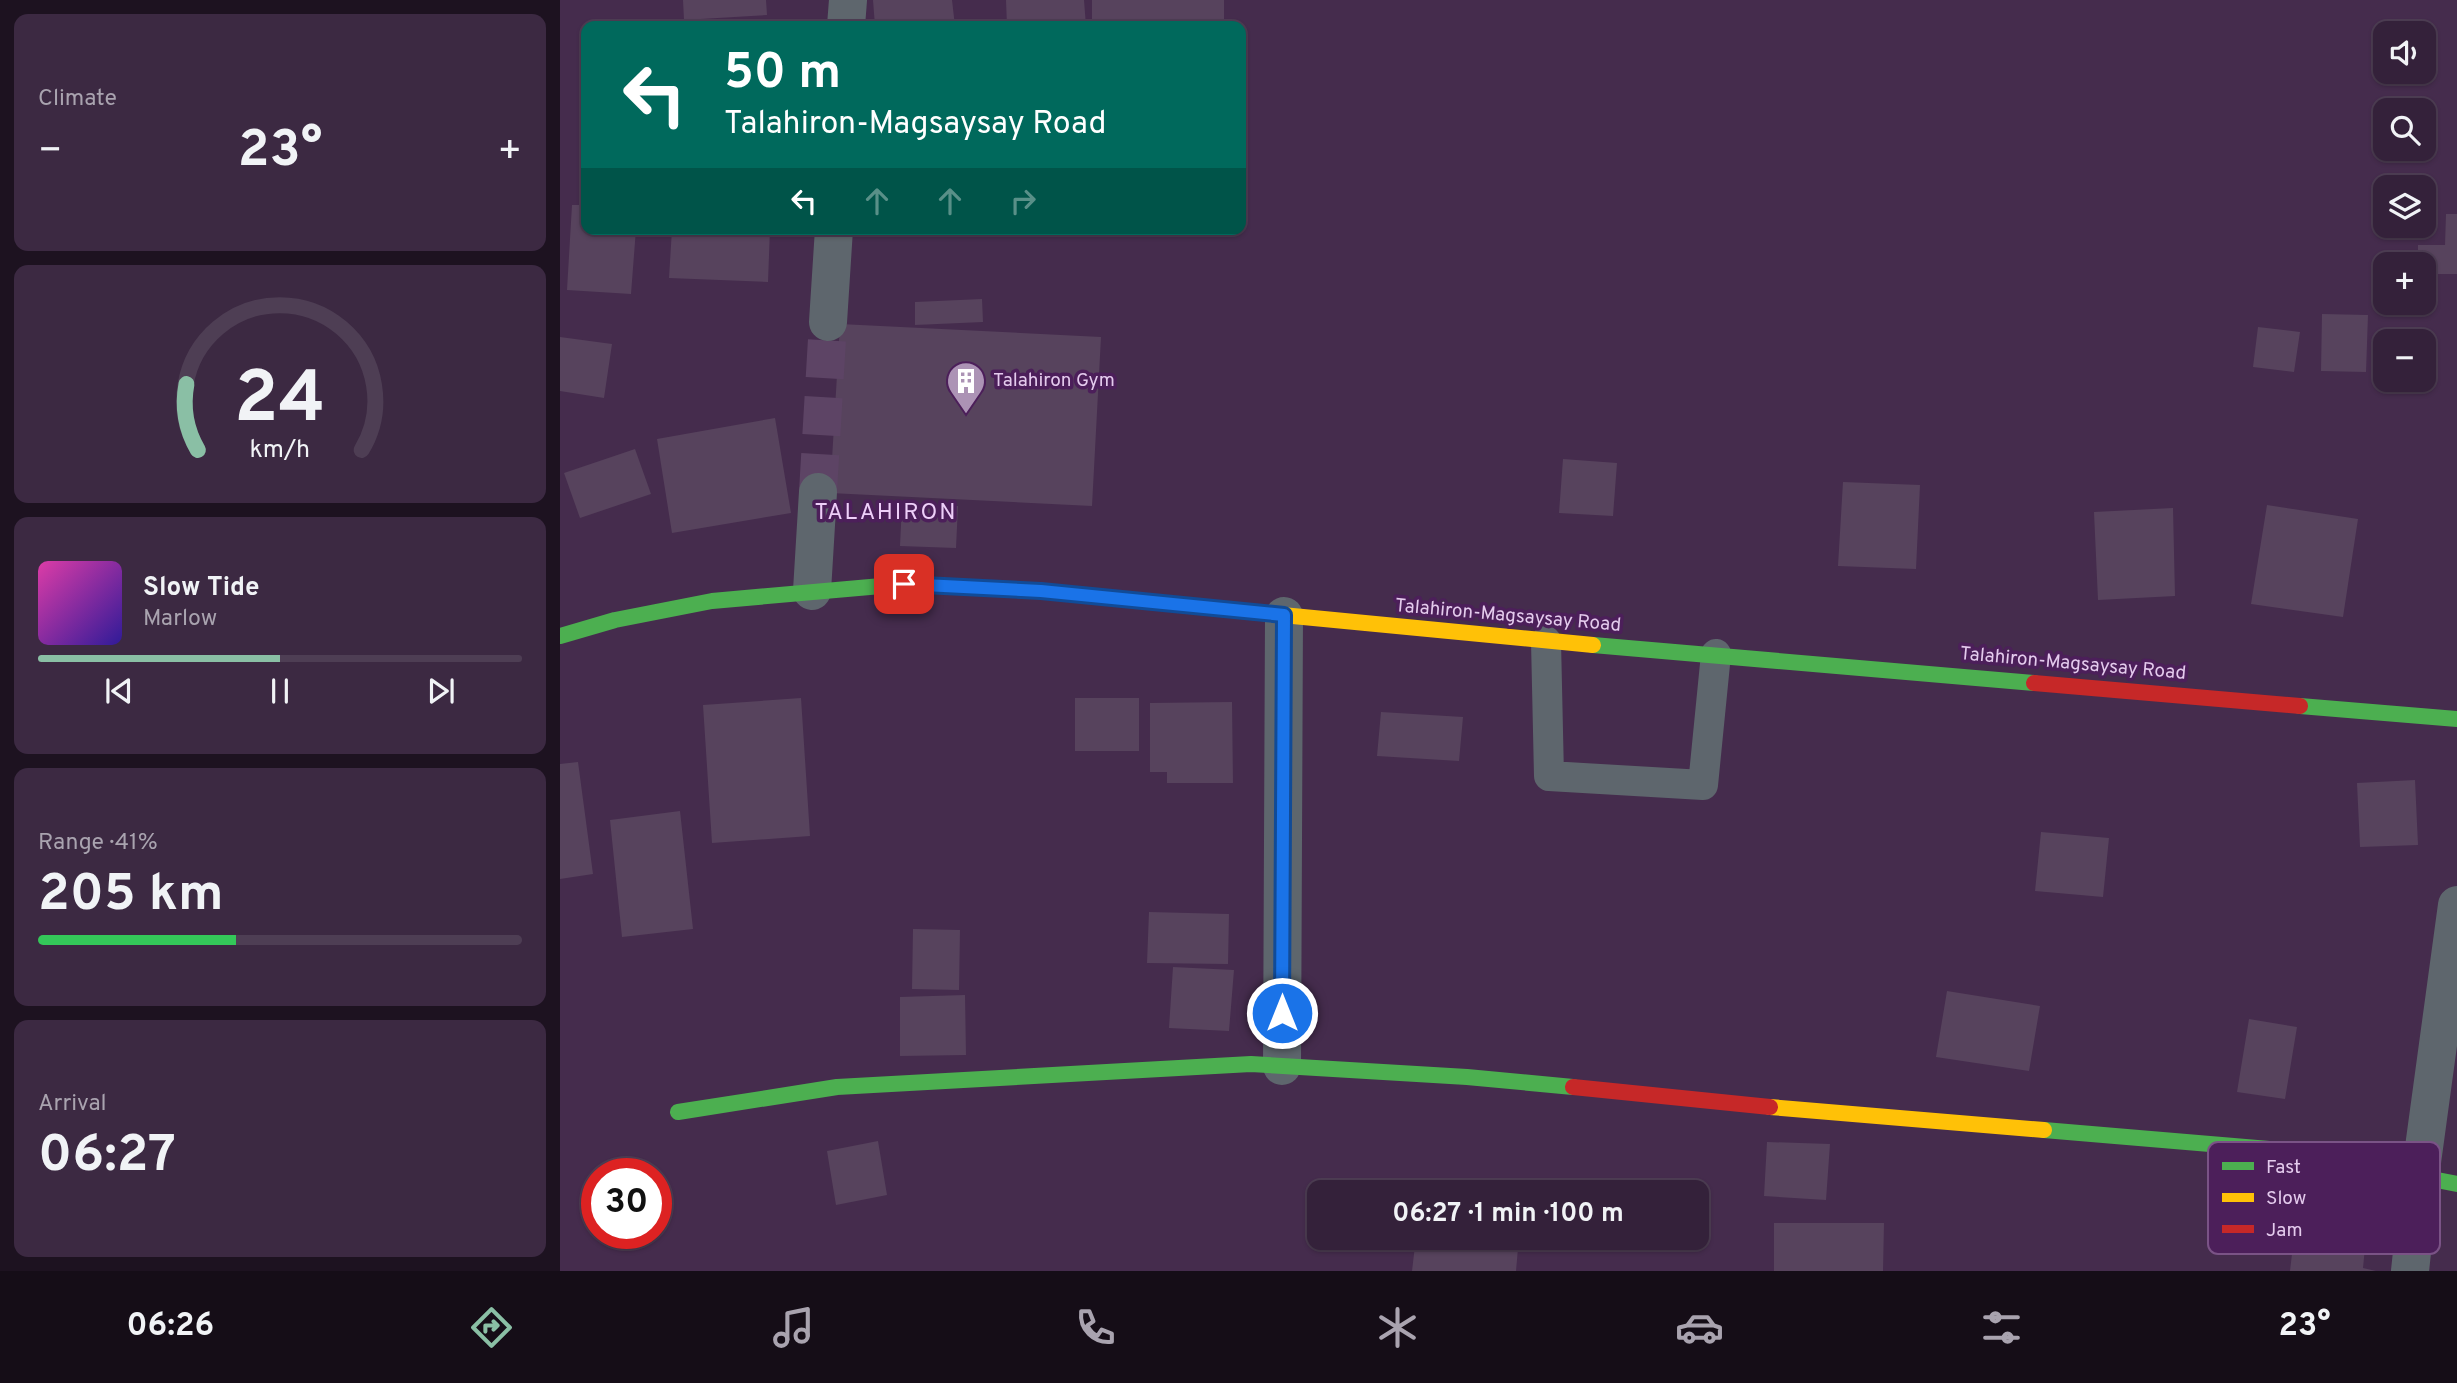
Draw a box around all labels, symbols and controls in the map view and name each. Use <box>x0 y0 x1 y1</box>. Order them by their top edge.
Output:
map controls <box>2373 21 2436 392</box>
button: sound <box>2373 21 2436 84</box>
text: 50 m <box>724 44 841 106</box>
icon: left <box>609 49 700 140</box>
text: Climate <box>38 85 117 114</box>
button: search <box>2373 98 2436 161</box>
text: Talahiron-Magsaysay Road <box>724 105 1106 145</box>
text: 23° <box>238 119 322 185</box>
text: − <box>38 128 63 177</box>
text: + <box>497 128 522 177</box>
button: layers <box>2373 175 2436 238</box>
icon: left <box>785 182 823 220</box>
icon: ahead <box>858 182 896 220</box>
icon: ahead <box>931 182 969 220</box>
icon: right <box>1004 182 1042 220</box>
button: + <box>2373 252 2436 315</box>
button: − <box>2373 329 2436 392</box>
text: 24 <box>234 357 326 449</box>
building icon: Talahiron Gym <box>945 360 987 415</box>
place label: Talahiron Gym <box>993 369 1115 393</box>
text: km/h <box>250 435 310 467</box>
district label: TALAHIRON <box>814 499 958 528</box>
pin <box>874 554 934 614</box>
icon: arrive <box>885 565 923 603</box>
text: Slow Tide <box>143 572 260 605</box>
street label: Talahiron-Magsaysay Road <box>1394 594 1622 638</box>
text: Marlow <box>143 605 217 634</box>
street label: Talahiron-Magsaysay Road <box>1959 642 2187 686</box>
icon: previous <box>100 672 138 710</box>
icon: pause <box>261 672 299 710</box>
icon: next <box>422 672 460 710</box>
text: Range · 41% <box>38 829 158 858</box>
text: 205 km <box>38 863 223 929</box>
position arrow <box>1245 976 1319 1050</box>
text: Arrival <box>38 1090 107 1119</box>
text: 06:27 <box>38 1124 176 1190</box>
legend <box>2208 1142 2440 1254</box>
text: Fast <box>2266 1156 2301 1180</box>
speed limit sign: 30 <box>581 1158 672 1249</box>
text: Slow <box>2266 1187 2306 1211</box>
text: 06:27 · 1 min · 100 m <box>1392 1198 1624 1231</box>
text: Jam <box>2266 1219 2303 1243</box>
icon: directions <box>467 1303 516 1352</box>
icon: music <box>769 1303 818 1352</box>
icon: phone <box>1071 1303 1120 1352</box>
icon: climate <box>1373 1303 1422 1352</box>
icon: car <box>1675 1303 1724 1352</box>
icon: filters <box>1977 1303 2026 1352</box>
text: 06:26 <box>126 1307 214 1347</box>
text: 23° <box>2278 1307 2330 1347</box>

